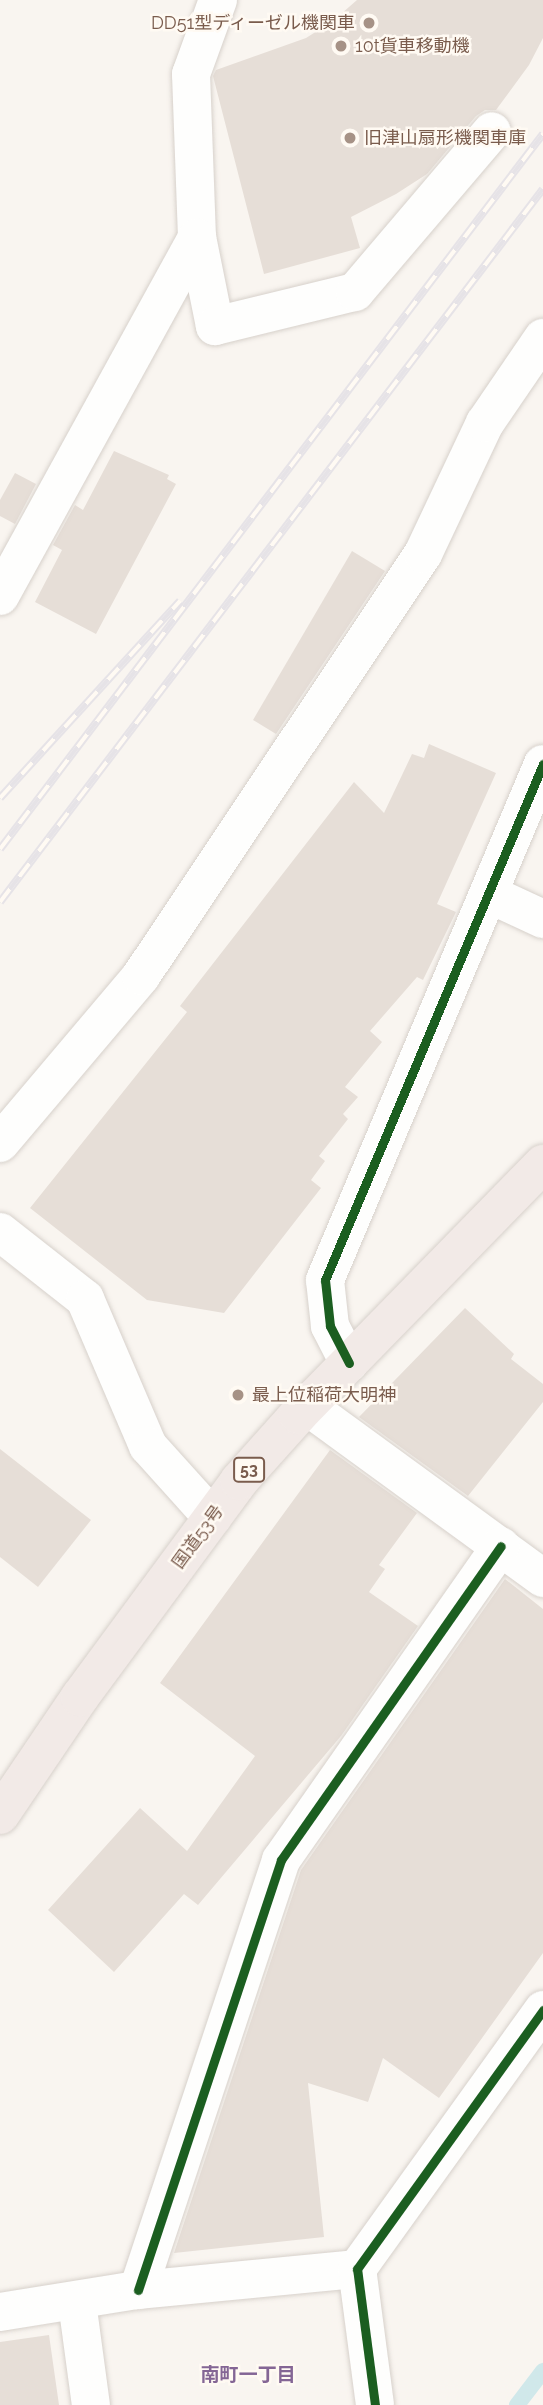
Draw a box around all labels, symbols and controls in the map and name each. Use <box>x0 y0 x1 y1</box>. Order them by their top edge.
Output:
place label: DD51型ディーゼル機関車 <box>150 12 355 34</box>
marker: DD51型ディーゼル機関車 <box>361 15 377 31</box>
place label: 10t貨車移動機 <box>355 35 470 57</box>
marker: 10t貨車移動機 <box>333 38 349 54</box>
place label: 旧津山扇形機関車庫 <box>364 127 526 149</box>
marker: 旧津山扇形機関車庫 <box>342 130 358 146</box>
place label: 最上位稲荷大明神 <box>252 1384 396 1406</box>
marker: 最上位稲荷大明神 <box>230 1387 246 1403</box>
road number: 53 <box>232 1458 266 1482</box>
street label: 国道53号 <box>168 1501 228 1573</box>
district label: 南町一丁目 <box>201 2364 295 2386</box>

